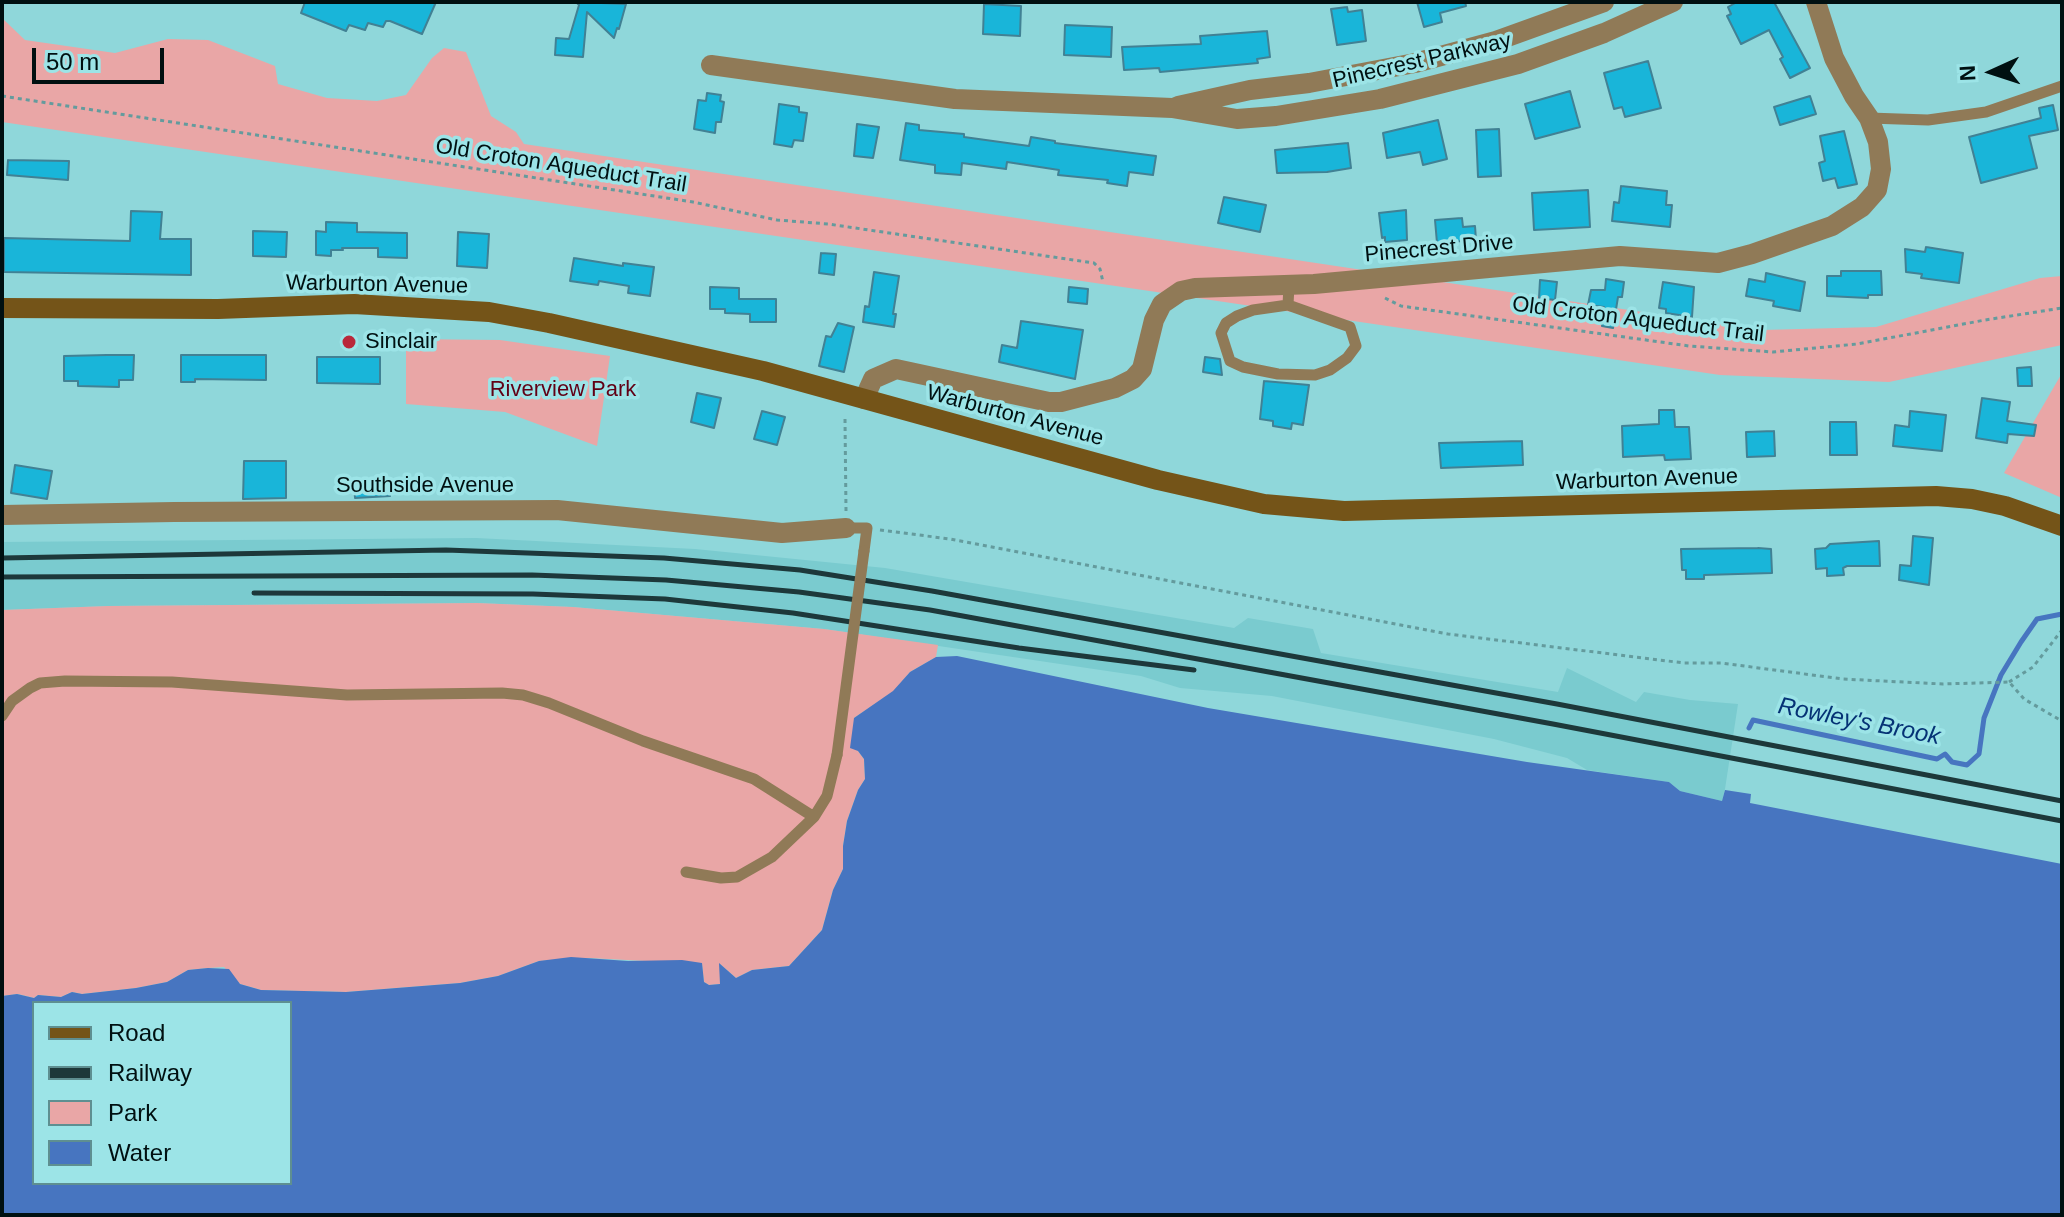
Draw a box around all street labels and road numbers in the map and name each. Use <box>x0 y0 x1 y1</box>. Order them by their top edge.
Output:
street label: Pinecrest Parkway <box>1330 28 1514 94</box>
street label: Old Croton Aqueduct Trail <box>434 133 688 199</box>
street label: Pinecrest Drive <box>1364 229 1514 269</box>
street label: Warburton Avenue <box>286 270 468 300</box>
street label: Old Croton Aqueduct Trail <box>1511 291 1765 349</box>
street label: Warburton Avenue <box>924 380 1106 452</box>
street label: Warburton Avenue <box>1555 464 1739 496</box>
street label: Southside Avenue <box>336 473 514 499</box>

